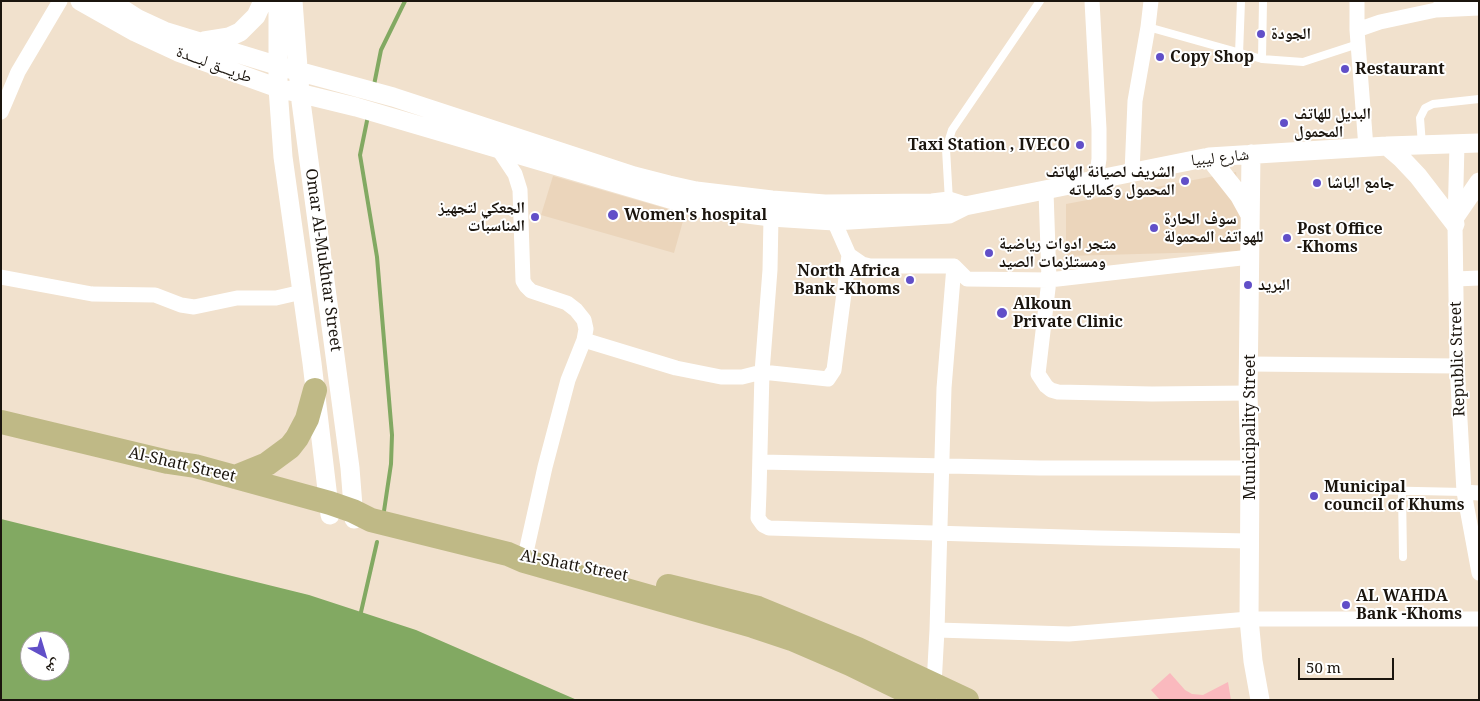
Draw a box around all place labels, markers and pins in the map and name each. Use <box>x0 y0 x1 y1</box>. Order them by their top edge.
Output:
place label: الجودة <box>1271 24 1311 44</box>
marker: الجودة <box>1255 28 1267 40</box>
place label: Copy Shop <box>1170 47 1254 67</box>
marker: Copy Shop <box>1154 51 1166 63</box>
place label: Restaurant <box>1355 59 1445 79</box>
marker: Restaurant <box>1339 63 1351 75</box>
place label: البديل للهاتف المحمول <box>1294 104 1371 142</box>
marker: البديل للهاتف المحمول <box>1278 117 1290 129</box>
place label: Taxi Station , IVECO <box>908 135 1070 155</box>
marker: Taxi Station , IVECO <box>1074 139 1086 151</box>
place label: الشريف لصيانة الهاتف المحمول وكمالياته <box>1045 162 1175 200</box>
place label: جامع الباشا <box>1327 173 1394 193</box>
marker: الشريف لصيانة الهاتف المحمول وكمالياته <box>1179 175 1191 187</box>
marker: جامع الباشا <box>1311 177 1323 189</box>
place label: الجعكي لتجهيز المناسبات <box>438 198 525 236</box>
place label: Women's hospital <box>624 205 767 225</box>
marker: Women's hospital <box>606 208 620 222</box>
place label: سوف الحارة للهواتف المحمولة <box>1164 209 1264 247</box>
marker: الجعكي لتجهيز المناسبات <box>529 211 541 223</box>
place label: Post Office -Khoms <box>1297 219 1383 257</box>
marker: سوف الحارة للهواتف المحمولة <box>1148 222 1160 234</box>
marker: Post Office -Khoms <box>1281 232 1293 244</box>
place label: متجر ادوات رياضية ومستلزمات الصيد <box>999 234 1116 272</box>
marker: متجر ادوات رياضية ومستلزمات الصيد <box>983 247 995 259</box>
place label: North Africa Bank -Khoms <box>794 261 900 299</box>
marker: North Africa Bank -Khoms <box>904 274 916 286</box>
place label: البريد <box>1258 275 1290 295</box>
marker: البريد <box>1242 279 1254 291</box>
place label: Alkoun Private Clinic <box>1013 294 1123 332</box>
marker: Alkoun Private Clinic <box>995 306 1009 320</box>
place label: Municipal council of Khums <box>1324 477 1465 515</box>
marker: Municipal council of Khums <box>1308 490 1320 502</box>
place label: AL WAHDA Bank -Khoms <box>1356 586 1462 624</box>
marker: AL WAHDA Bank -Khoms <box>1340 599 1352 611</box>

